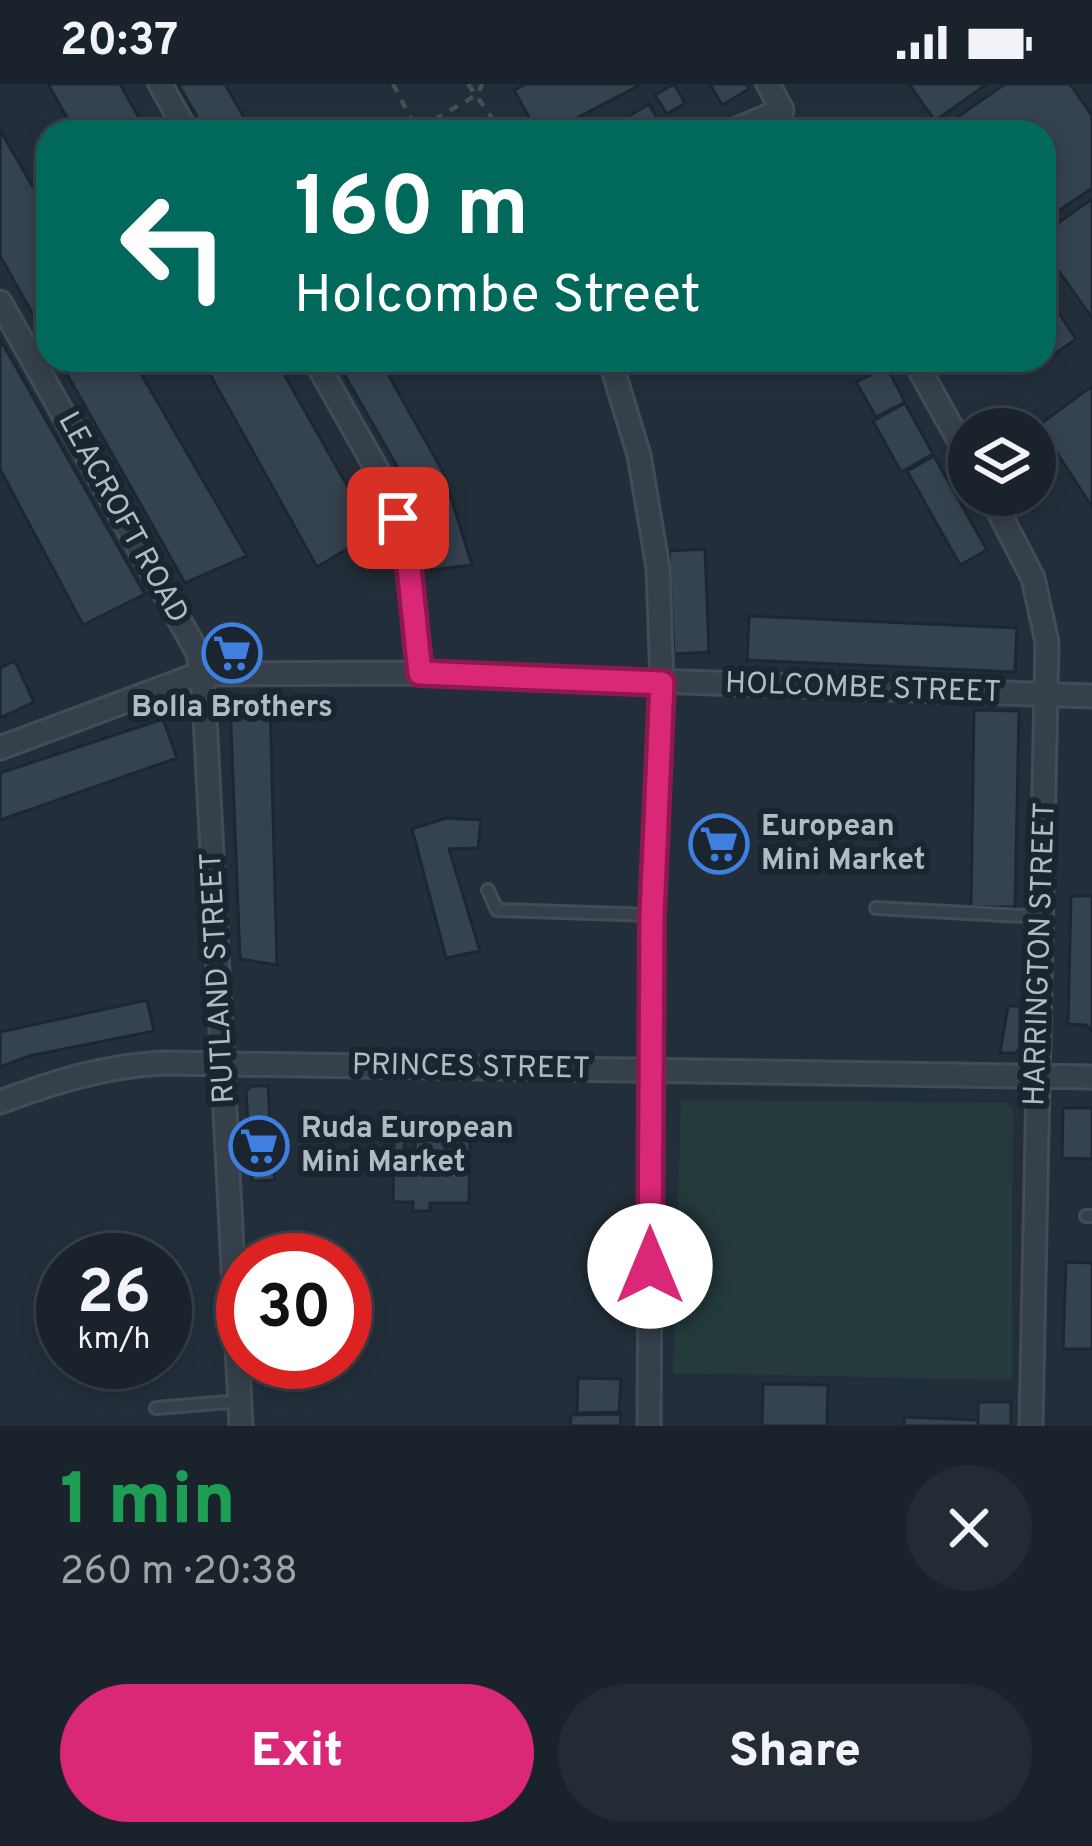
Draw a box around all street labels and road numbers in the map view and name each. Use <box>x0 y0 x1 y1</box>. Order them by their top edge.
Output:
street label: LEACROFT ROAD <box>49 406 195 630</box>
street label: HOLCOMBE STREET <box>724 666 1002 712</box>
street label: HARRINGTON STREET <box>1017 801 1065 1107</box>
street label: RUTLAND STREET <box>194 852 244 1104</box>
street label: PRINCES STREET <box>352 1047 590 1089</box>

